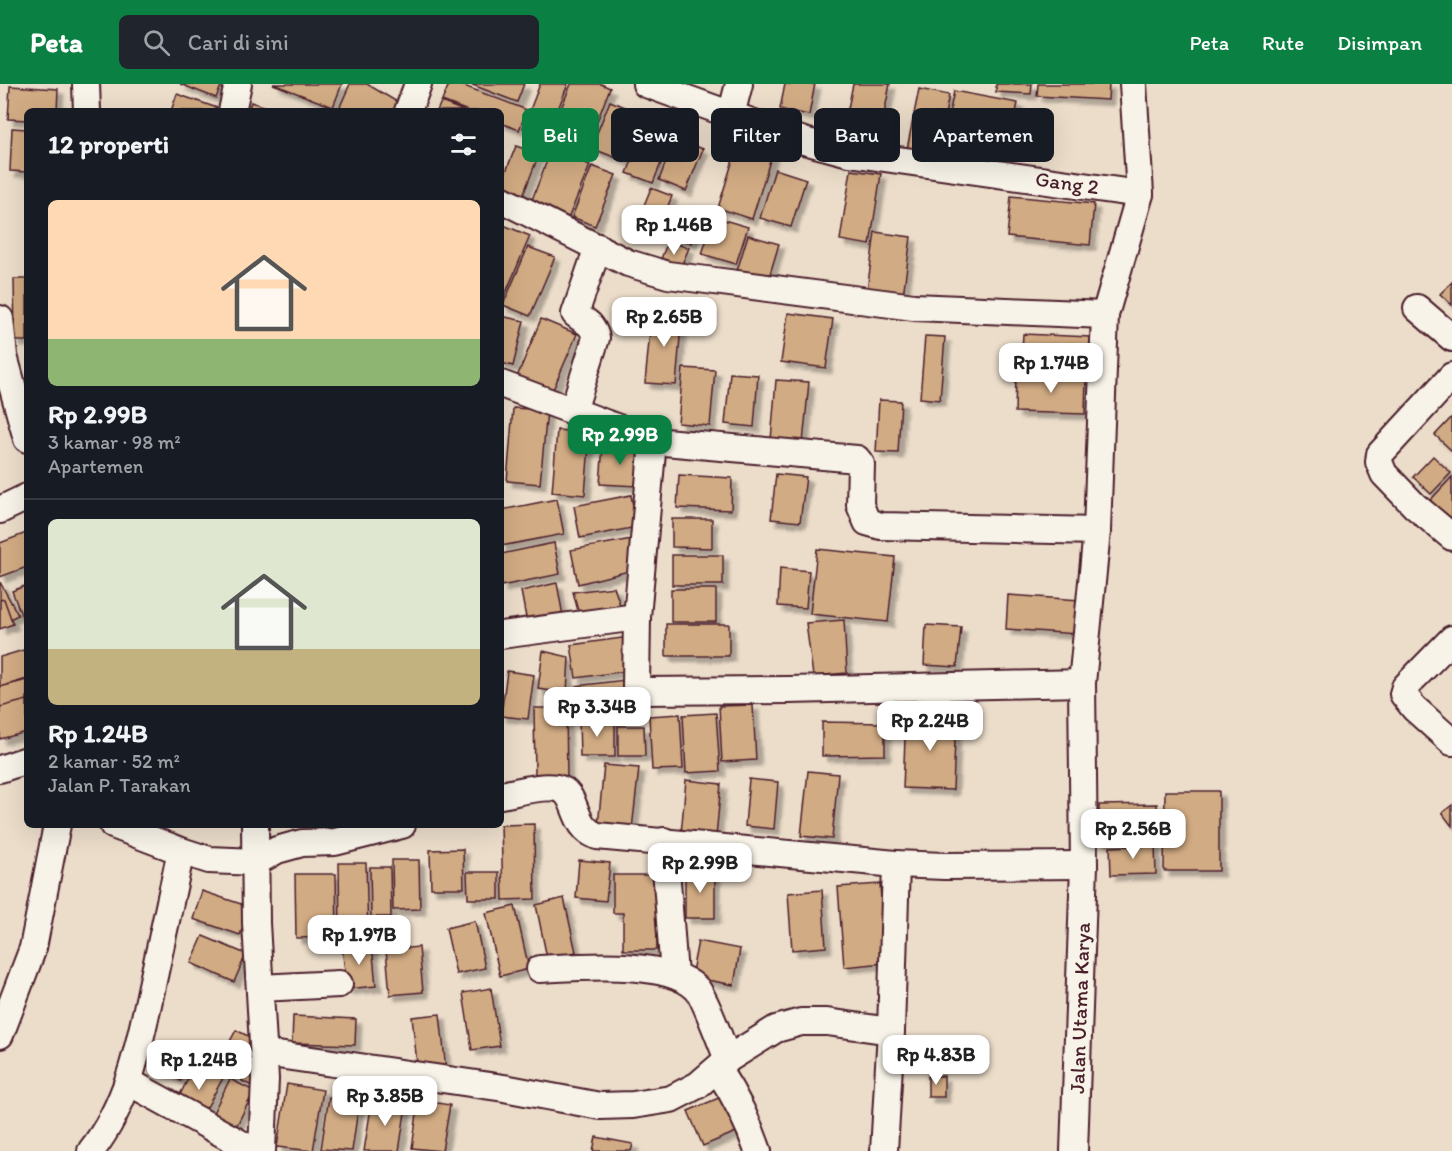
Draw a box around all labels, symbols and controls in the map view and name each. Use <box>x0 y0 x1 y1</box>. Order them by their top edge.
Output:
search box <box>119 15 539 69</box>
text: Peta <box>30 25 83 59</box>
icon: search <box>140 26 173 59</box>
text: Cari di sini <box>188 29 289 56</box>
text: Peta <box>1189 30 1229 55</box>
text: Rute <box>1262 30 1304 55</box>
text: Disimpan <box>1337 30 1422 55</box>
chip: Beli <box>522 108 599 162</box>
chip: Sewa <box>611 108 699 162</box>
chip: Filter <box>711 108 802 162</box>
chip: Baru <box>814 108 900 162</box>
chip: Apartemen <box>912 108 1054 162</box>
text: 12 properti <box>48 128 169 160</box>
icon: filters <box>447 128 480 161</box>
street label: Gang 2 <box>1034 166 1100 199</box>
pin: Rp 1.46B <box>612 205 736 256</box>
text: Rp 1.46B <box>636 212 712 236</box>
icon: home <box>210 239 318 347</box>
pin: Rp 2.65B <box>602 297 726 348</box>
text: Rp 2.65B <box>626 304 702 328</box>
pin: Rp 1.74B <box>989 343 1113 394</box>
text: Rp 1.74B <box>1013 350 1089 374</box>
text: Rp 2.99B <box>48 398 147 430</box>
pin: Rp 2.99B <box>558 415 682 466</box>
text: Rp 2.99B <box>582 422 658 446</box>
text: 3 kamar · 98 m² <box>48 430 181 454</box>
text: Apartemen <box>48 454 143 478</box>
icon: home <box>210 558 318 666</box>
pin: Rp 3.34B <box>535 687 659 738</box>
text: Rp 3.34B <box>558 694 636 718</box>
pin: Rp 2.24B <box>868 701 992 752</box>
text: Rp 2.24B <box>891 708 969 732</box>
text: Rp 1.24B <box>48 717 148 749</box>
text: 2 kamar · 52 m² <box>48 749 180 773</box>
text: Jalan P. Tarakan <box>48 773 191 797</box>
pin: Rp 2.56B <box>1071 809 1195 860</box>
text: Rp 2.56B <box>1095 816 1171 840</box>
pin: Rp 2.99B <box>638 843 762 894</box>
text: Rp 2.99B <box>662 850 738 874</box>
pin: Rp 1.97B <box>297 915 421 966</box>
text: Rp 1.97B <box>322 922 396 946</box>
street label: Jalan Utama Karya <box>1064 922 1095 1094</box>
pin: Rp 4.83B <box>874 1035 998 1086</box>
pin: Rp 1.24B <box>137 1040 261 1091</box>
text: Rp 4.83B <box>897 1042 975 1066</box>
text: Rp 1.24B <box>161 1047 237 1071</box>
pin: Rp 3.85B <box>323 1076 447 1127</box>
text: Rp 3.85B <box>346 1083 424 1107</box>

